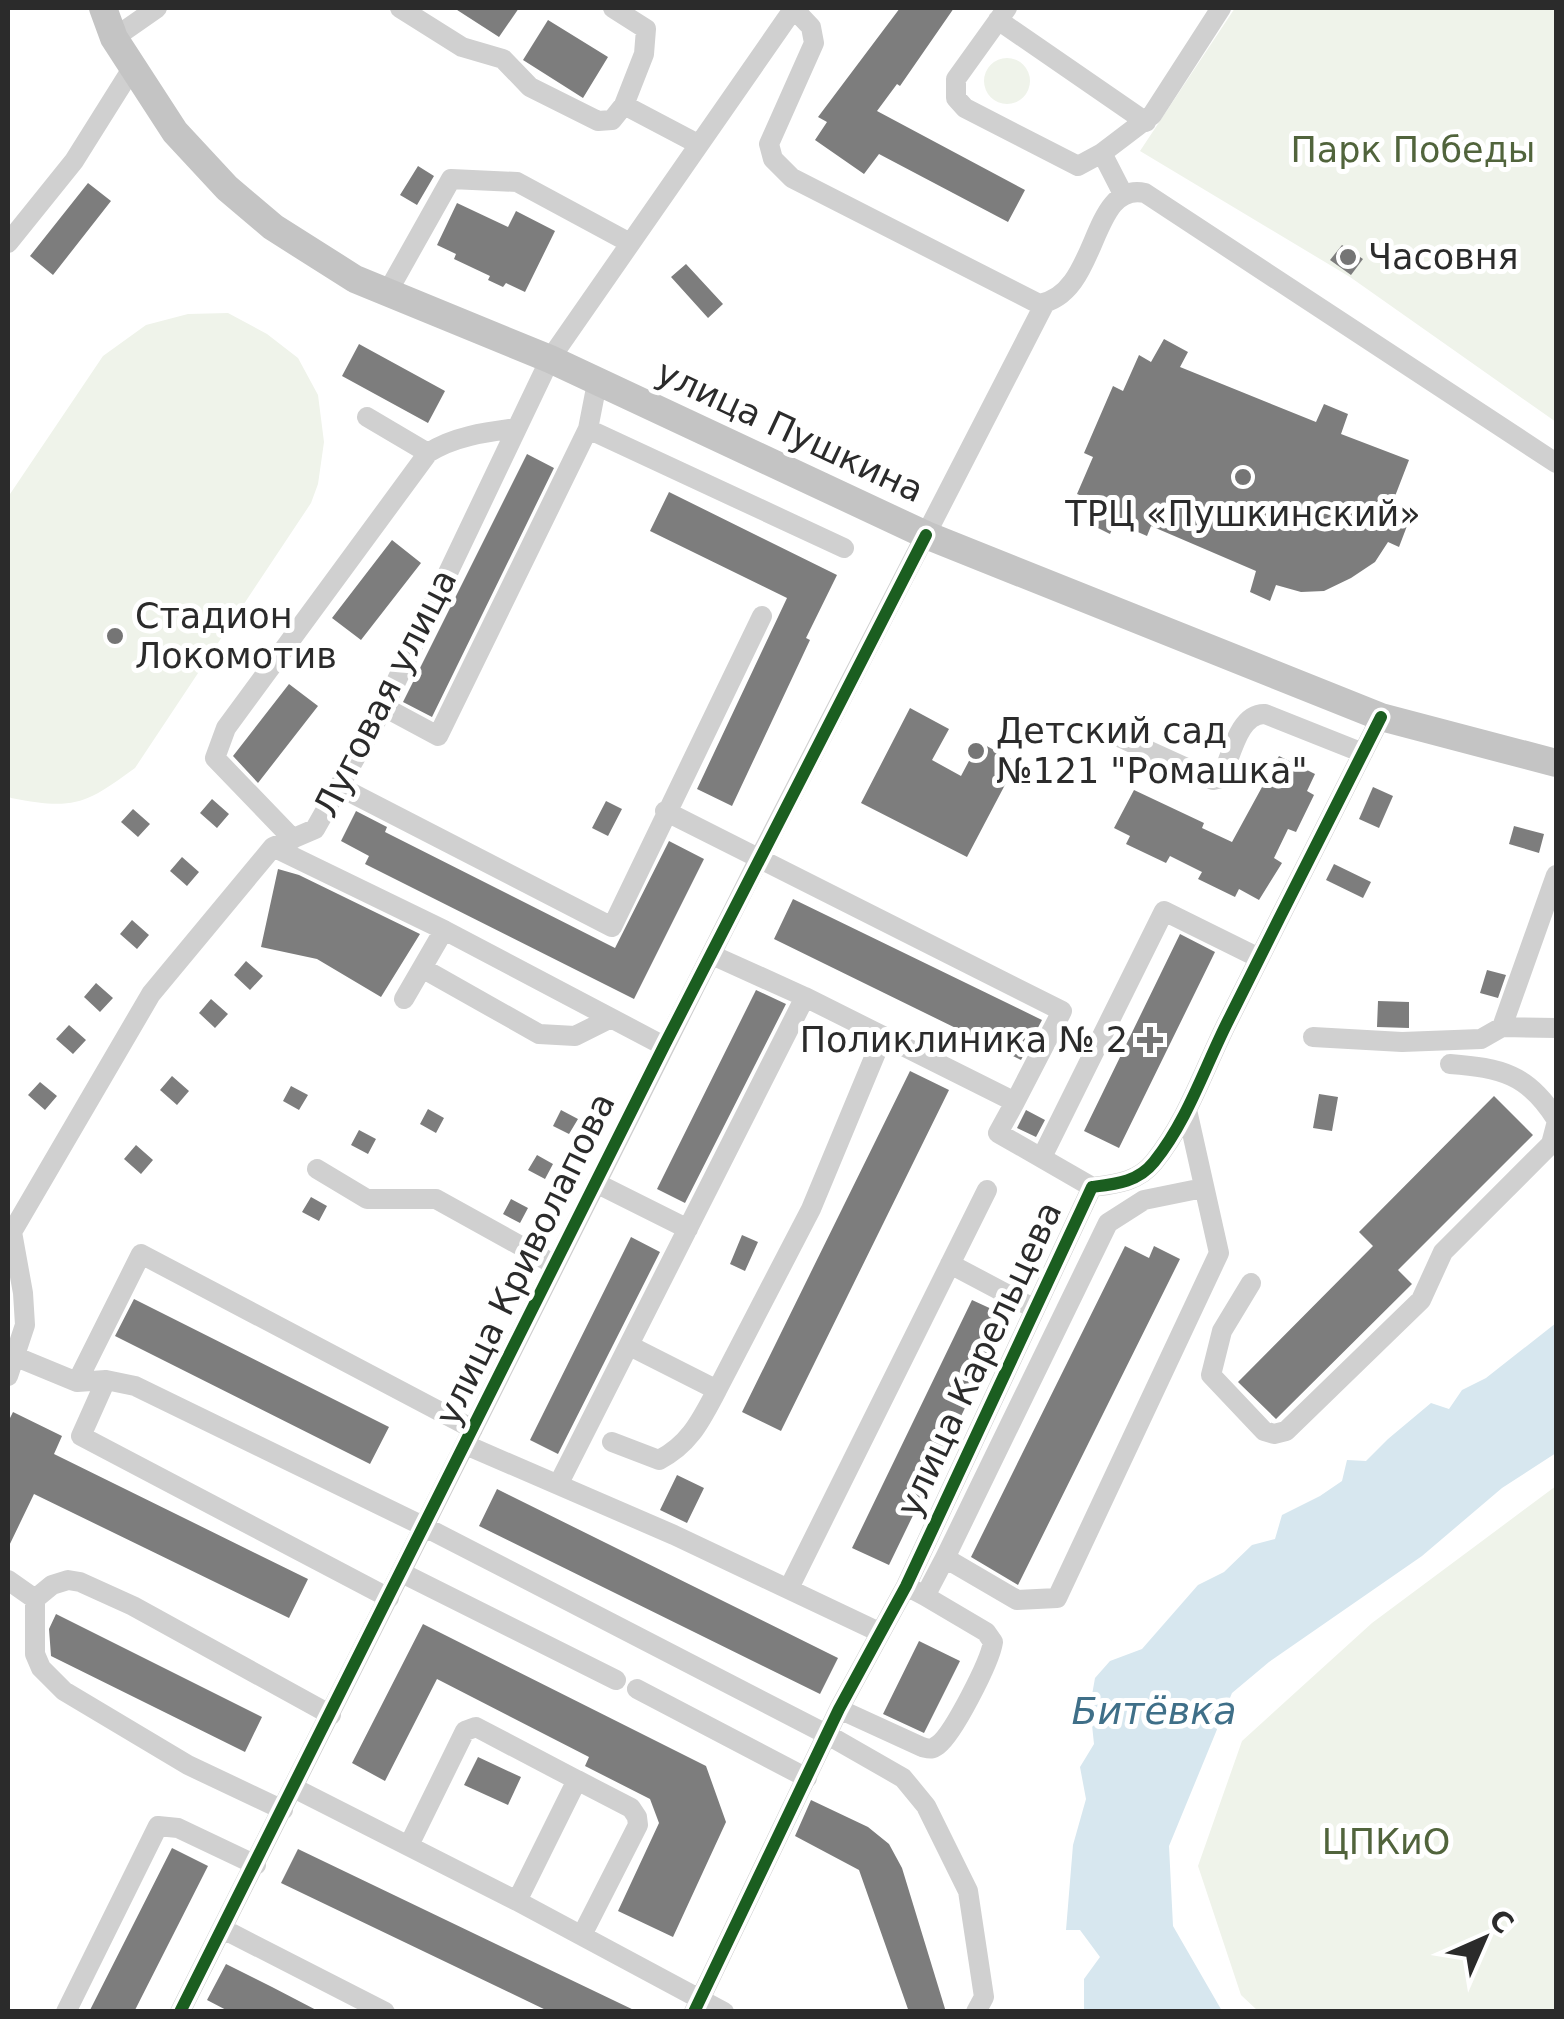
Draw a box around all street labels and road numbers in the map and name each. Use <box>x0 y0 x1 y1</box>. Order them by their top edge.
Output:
street label: улица Пушкина <box>650 352 930 510</box>
street label: Луговая улица <box>305 563 465 823</box>
street label: улица Криволапова <box>427 1087 623 1431</box>
street label: улица Карельцева <box>888 1195 1070 1523</box>

